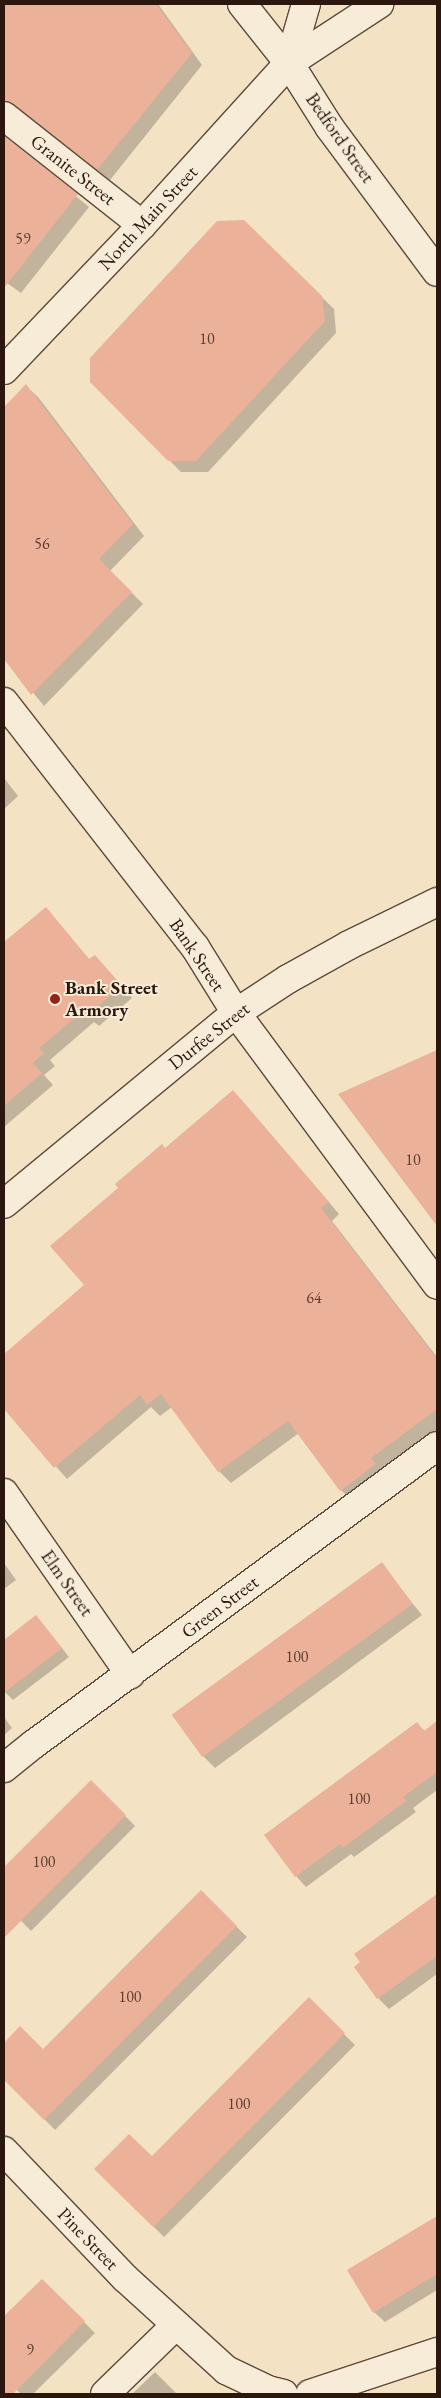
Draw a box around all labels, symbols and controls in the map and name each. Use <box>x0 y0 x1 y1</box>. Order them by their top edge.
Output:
street label: Bedford Street <box>301 89 379 187</box>
street label: Granite Street <box>26 130 120 210</box>
street label: North Main Street <box>94 161 202 275</box>
house number: 59 <box>15 229 31 249</box>
house number: 10 <box>199 329 215 349</box>
house number: 56 <box>34 534 50 554</box>
street label: Bank Street <box>164 914 230 996</box>
place label: Bank Street Armory <box>65 977 158 1021</box>
marker: Bank Street Armory <box>49 993 61 1005</box>
street label: Durfee Street <box>164 997 254 1075</box>
house number: 10 <box>405 1150 421 1170</box>
house number: 64 <box>306 1288 322 1308</box>
street label: Elm Street <box>36 1545 98 1621</box>
street label: Green Street <box>177 1571 263 1643</box>
house number: 100 <box>285 1647 309 1667</box>
house number: 100 <box>347 1789 371 1809</box>
house number: 100 <box>32 1852 56 1872</box>
house number: 100 <box>118 1987 142 2007</box>
house number: 100 <box>227 2094 251 2114</box>
street label: Pine Street <box>53 2203 123 2275</box>
house number: 9 <box>26 2340 34 2360</box>

